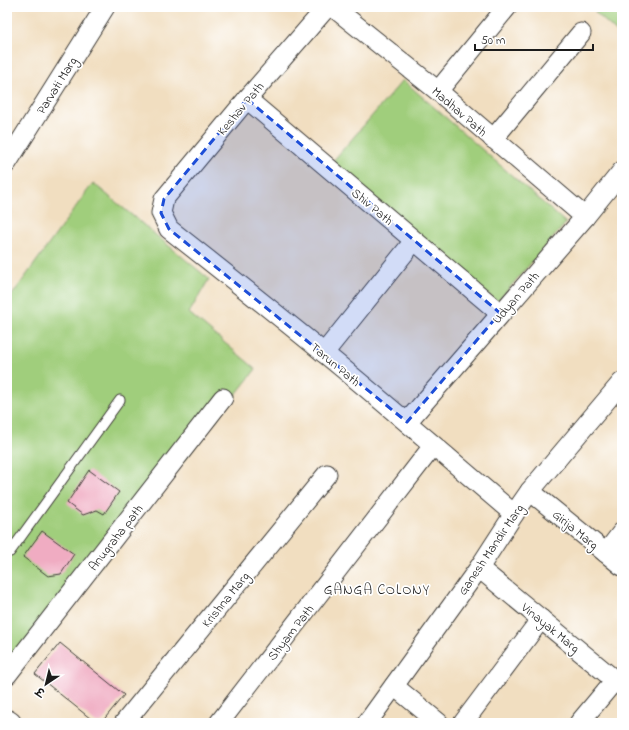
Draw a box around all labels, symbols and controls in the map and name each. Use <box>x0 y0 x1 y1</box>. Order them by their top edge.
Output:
scale bar <box>475 26 593 52</box>
text: 50 m <box>481 32 505 50</box>
street label: Parvati Marg <box>32 53 83 119</box>
street label: Keshav Path <box>213 78 269 140</box>
street label: Madhav Path <box>427 83 491 142</box>
street label: Shiv Path <box>347 184 397 230</box>
street label: Udyan Path <box>488 268 545 329</box>
street label: Tarun Path <box>306 339 364 392</box>
street label: Ganesh Mandir Marg <box>454 500 530 600</box>
street label: Anugraha path <box>84 501 149 576</box>
street label: Girija Marg <box>547 506 602 556</box>
street label: Krishna Marg <box>198 568 255 633</box>
district label: GANGA COLONY <box>324 580 430 601</box>
street label: Vinayak Marg <box>515 598 584 659</box>
street label: Shyam Path <box>263 601 320 666</box>
north arrow <box>26 664 66 704</box>
text: उ <box>32 682 49 701</box>

